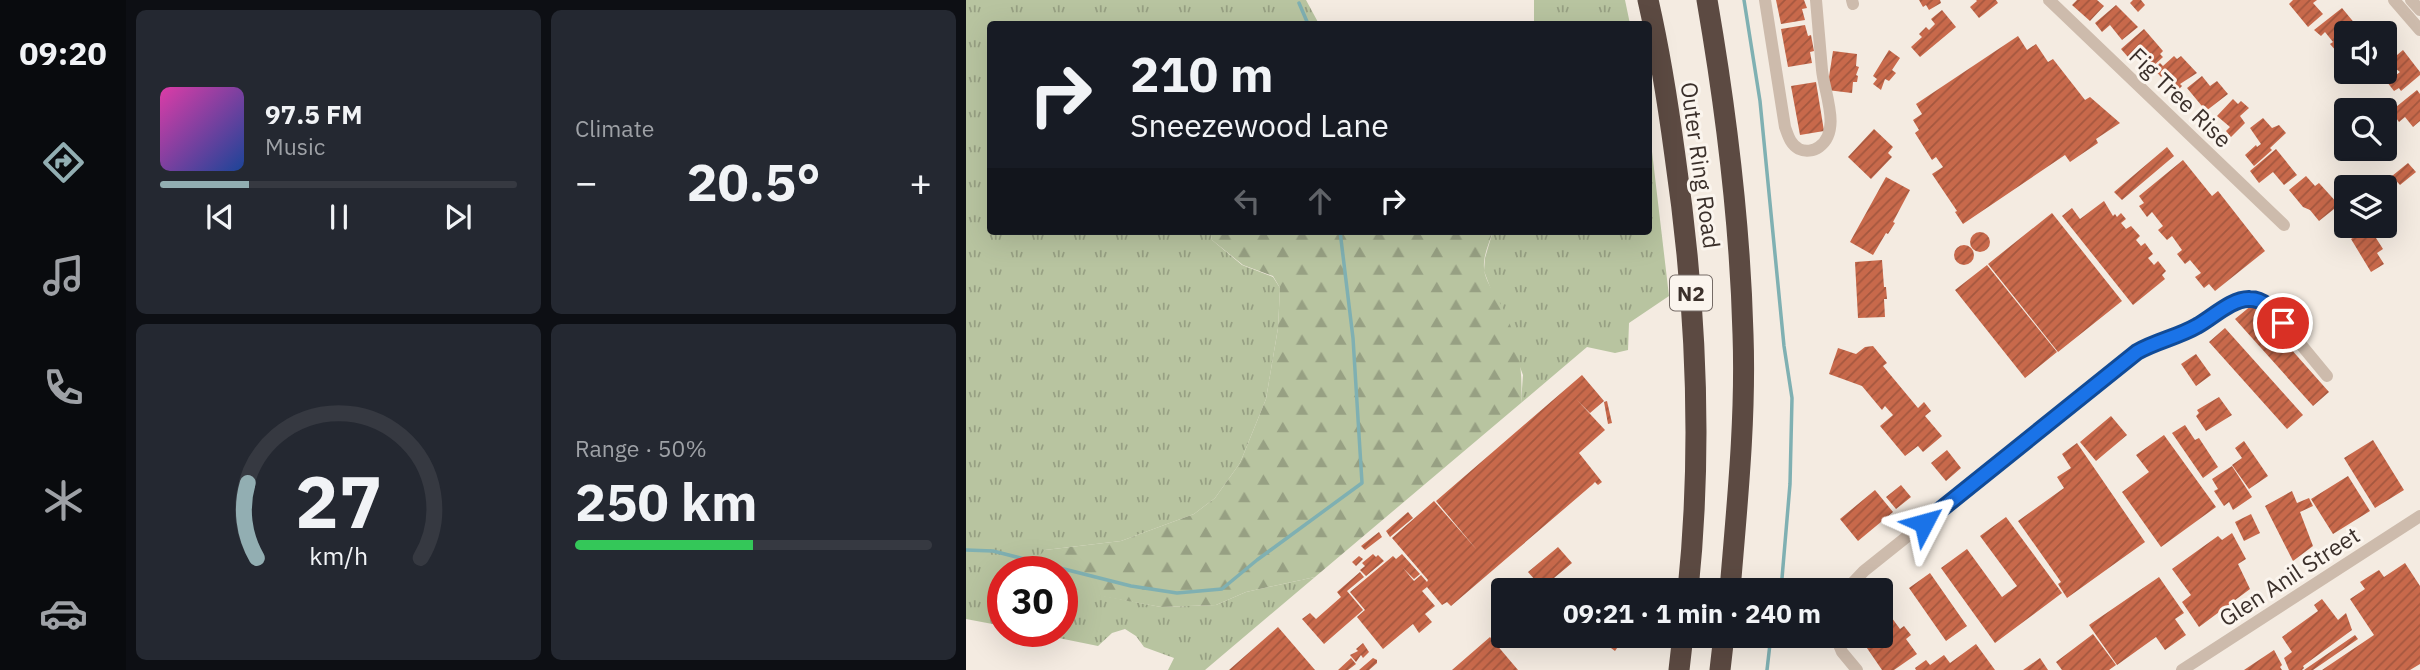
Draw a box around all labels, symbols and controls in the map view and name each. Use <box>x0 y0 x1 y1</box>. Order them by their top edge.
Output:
map controls <box>2334 21 2397 238</box>
button: sound <box>2334 21 2397 84</box>
text: 09:20 <box>19 32 107 74</box>
street label: Fig Tree Rise <box>2123 40 2239 154</box>
text: 210 m <box>1130 42 1274 105</box>
icon: right <box>1015 49 1106 140</box>
street label: Outer Ring Road <box>1674 80 1728 250</box>
text: 97.5 FM <box>265 97 363 131</box>
button: search <box>2334 98 2397 161</box>
text: Sneezewood Lane <box>1130 104 1389 146</box>
text: Climate <box>575 113 654 143</box>
text: Music <box>265 131 325 161</box>
icon: directions <box>39 138 88 187</box>
text: 20.5° <box>686 148 821 215</box>
text: − <box>575 157 598 206</box>
text: + <box>909 157 932 206</box>
button: layers <box>2334 175 2397 238</box>
icon: left <box>1228 182 1266 220</box>
icon: ahead <box>1301 182 1339 220</box>
icon: right <box>1374 182 1412 220</box>
icon: previous <box>201 198 239 236</box>
icon: pause <box>320 198 358 236</box>
icon: next <box>439 198 477 236</box>
icon: music <box>39 251 88 300</box>
road number: N2 <box>1670 276 1712 310</box>
pin <box>2253 293 2313 353</box>
icon: arrive <box>2264 304 2302 342</box>
icon: phone <box>39 363 88 412</box>
text: Range · 50% <box>575 433 707 463</box>
text: 27 <box>295 453 382 548</box>
text: 250 km <box>575 468 757 535</box>
icon: climate <box>39 476 88 525</box>
position arrow <box>1887 486 1961 560</box>
street label: Glen Anil Street <box>2213 519 2365 633</box>
text: km/h <box>309 539 368 572</box>
speed limit sign: 30 <box>987 556 1078 647</box>
icon: car <box>39 589 88 638</box>
text: 09:21 · 1 min · 240 m <box>1563 596 1821 630</box>

